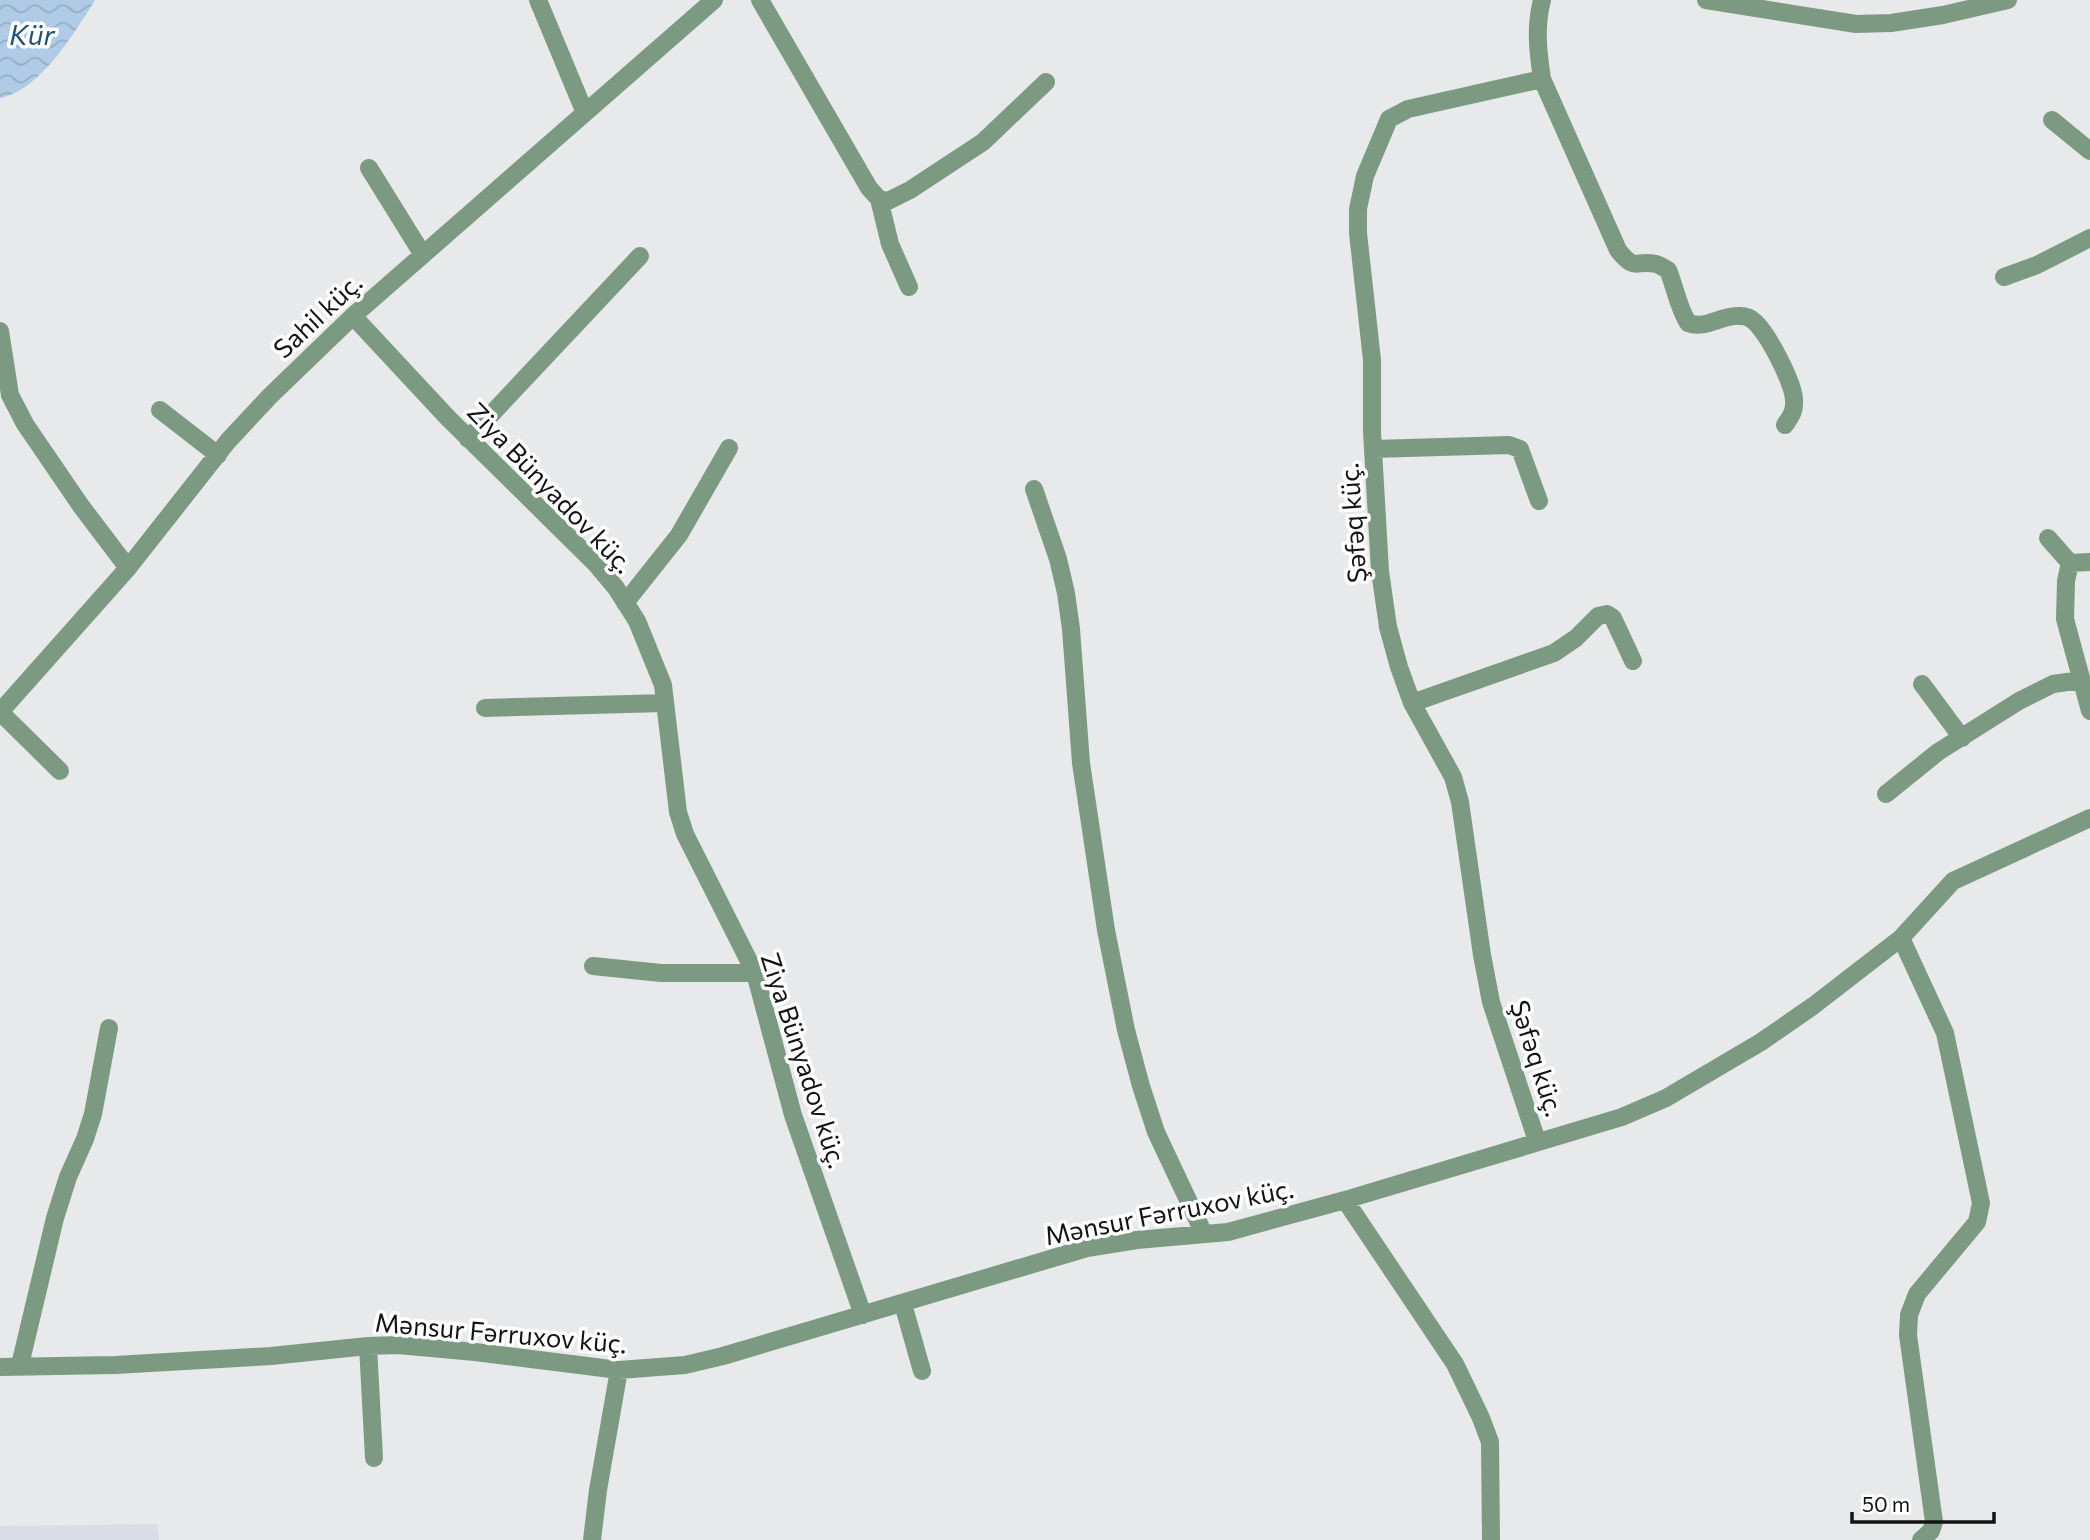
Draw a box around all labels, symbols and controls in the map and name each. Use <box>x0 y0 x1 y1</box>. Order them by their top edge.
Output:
water label: Kür <box>9 17 55 51</box>
street label: Sahil küç. <box>266 266 368 364</box>
street label: Ziya Bünyadov küç. <box>462 395 640 579</box>
street label: Şəfəq küç. <box>1332 462 1372 584</box>
street label: Ziya Bünyadov küç. <box>756 948 854 1172</box>
street label: Şəfəq küç. <box>1505 996 1571 1120</box>
street label: Mənsur Fərruxov küç. <box>1042 1172 1296 1250</box>
street label: Mənsur Fərruxov küç. <box>374 1306 628 1358</box>
scale bar <box>1852 1480 1994 1524</box>
text: 50 m <box>1862 1491 1910 1516</box>

